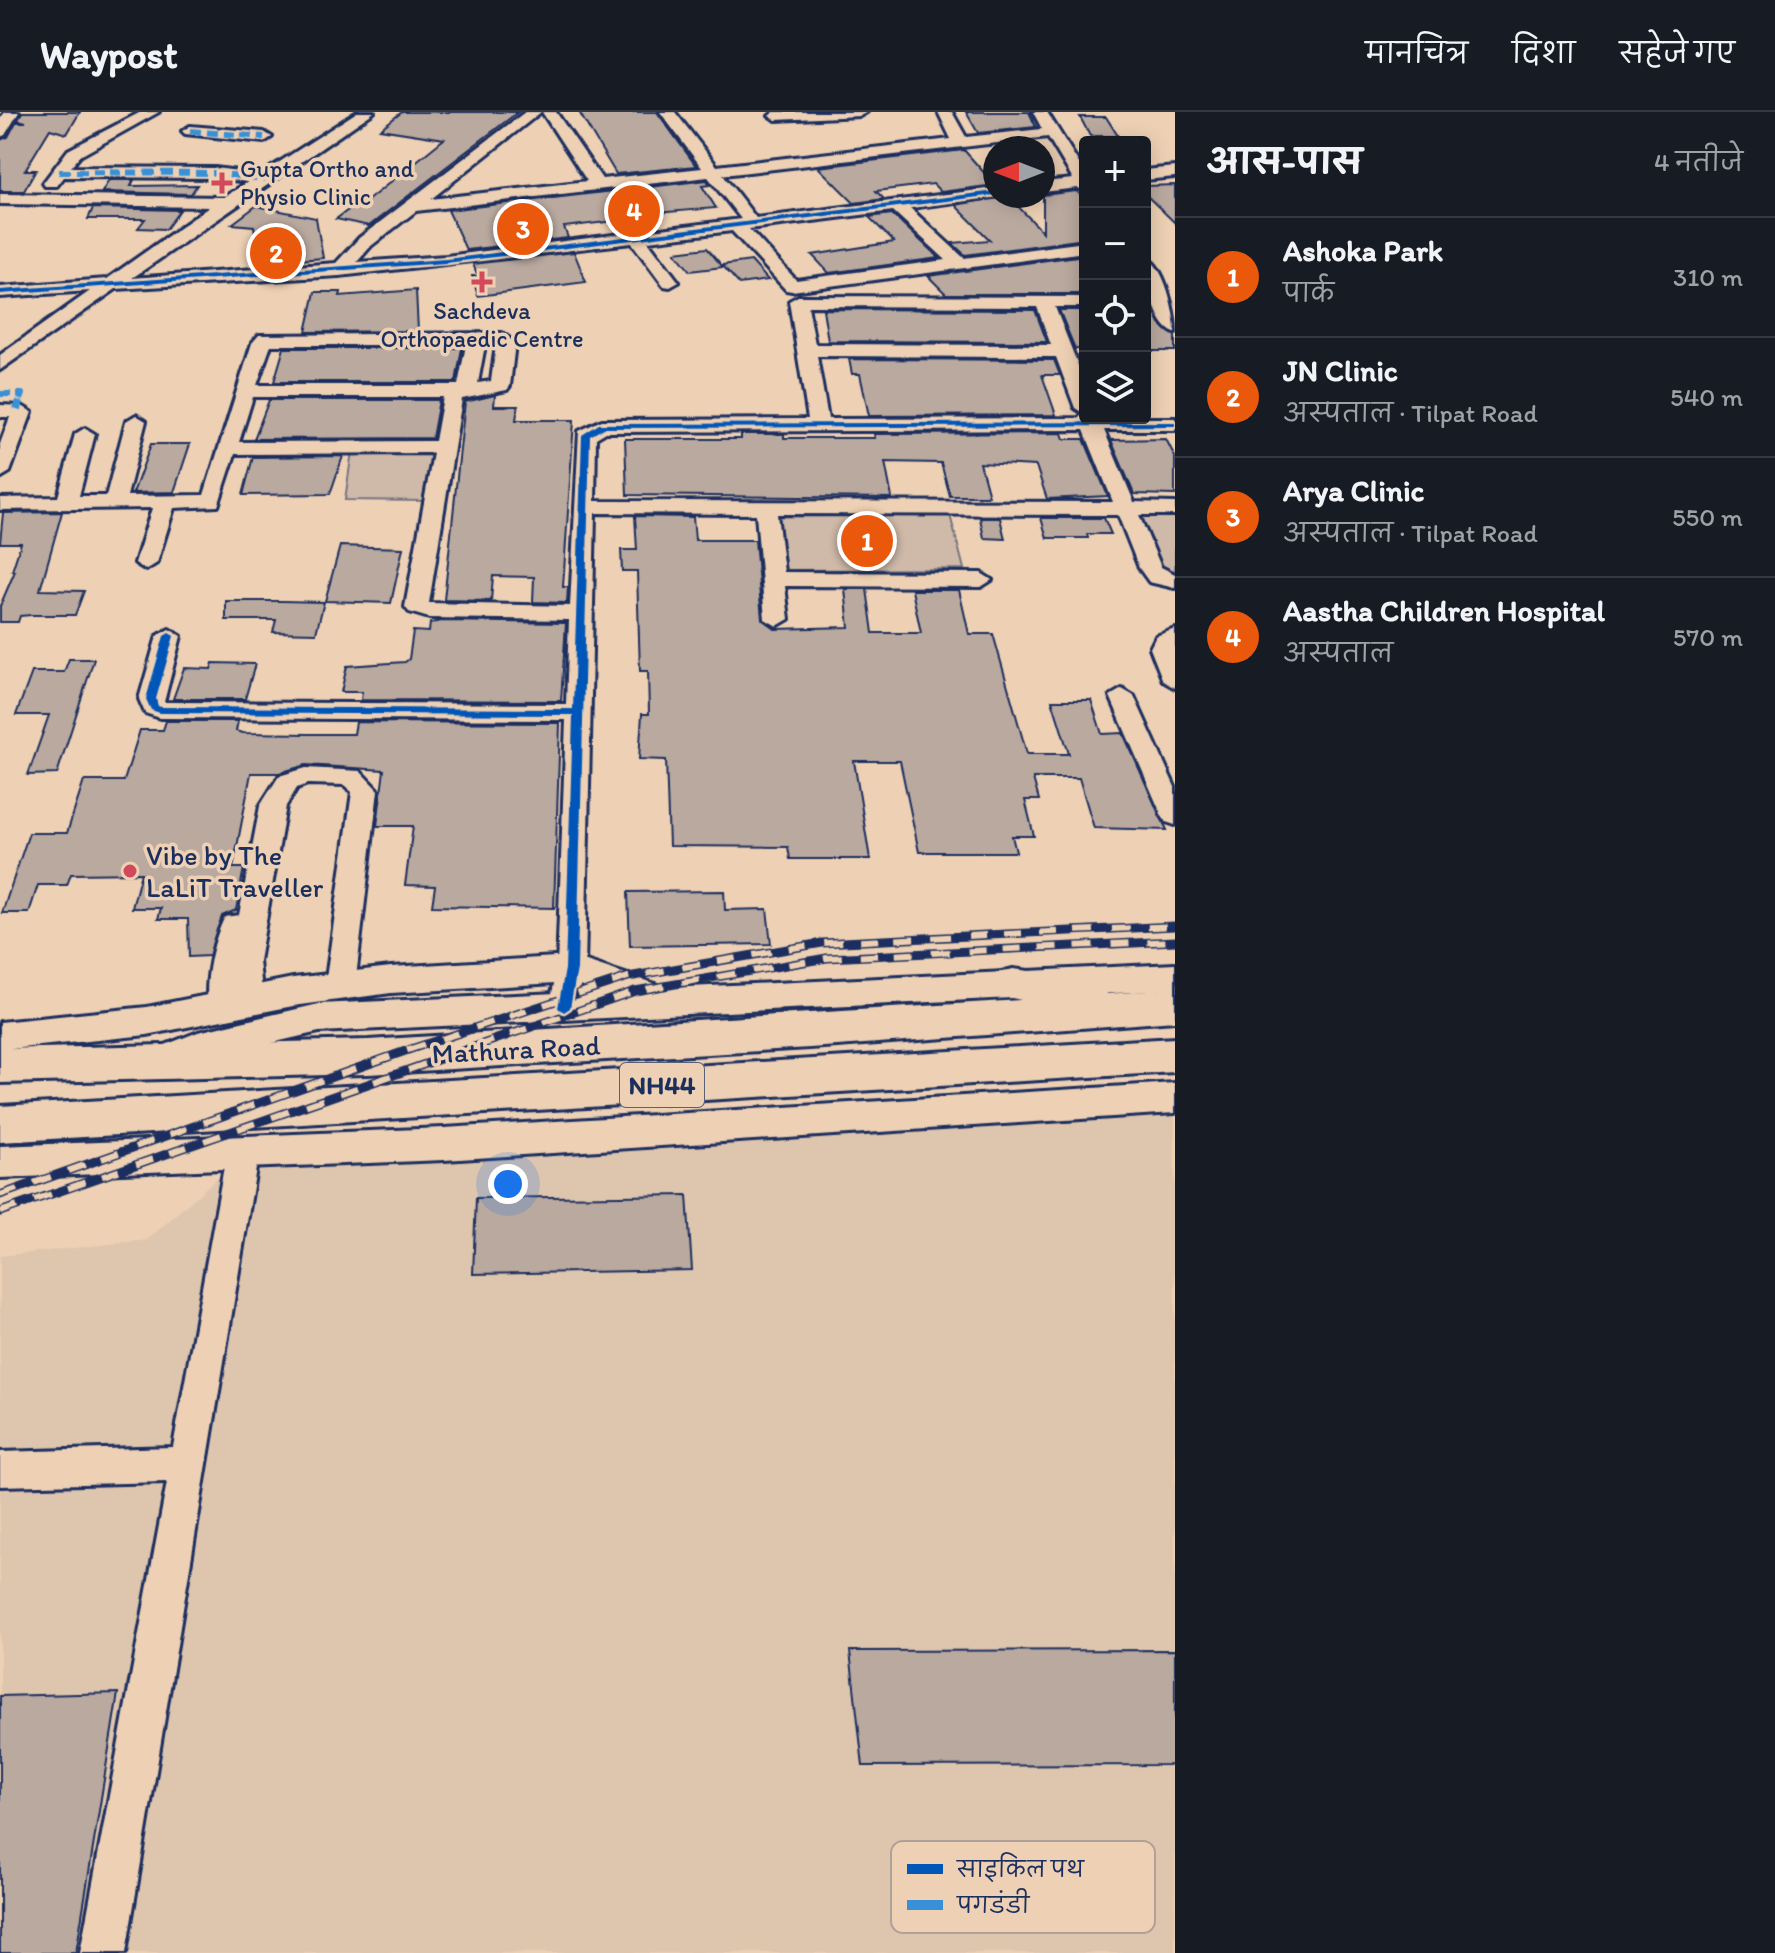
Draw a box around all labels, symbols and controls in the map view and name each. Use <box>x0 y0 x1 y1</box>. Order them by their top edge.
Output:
text: Waypost <box>40 32 178 78</box>
text: मानचित्र <box>1365 36 1468 70</box>
text: दिशा <box>1512 36 1576 70</box>
text: सहेजे गए <box>1620 36 1735 70</box>
north arrow <box>983 136 1055 208</box>
map controls <box>1079 136 1151 424</box>
button: + <box>1079 136 1151 208</box>
text: आस-पास <box>1207 141 1362 182</box>
text: 4 नतीजे <box>1654 146 1743 178</box>
place label: Gupta Ortho and Physio Clinic <box>240 154 414 211</box>
marker: Gupta Ortho and Physio Clinic <box>211 172 233 194</box>
pin: 4 <box>608 181 660 241</box>
pin: 3 <box>497 199 549 259</box>
button: − <box>1079 208 1151 280</box>
pin: 2 <box>250 223 302 283</box>
text: Ashoka Park <box>1283 232 1443 269</box>
text: 1 <box>1227 261 1239 293</box>
text: 310 m <box>1673 261 1743 293</box>
marker: Sachdeva Orthopaedic Centre <box>471 271 493 293</box>
text: पार्क <box>1283 277 1334 309</box>
button: locate <box>1079 280 1151 352</box>
place label: Sachdeva Orthopaedic Centre <box>380 296 584 353</box>
button: layers <box>1079 352 1151 424</box>
text: JN Clinic <box>1283 352 1398 389</box>
text: 2 <box>1226 381 1240 413</box>
text: 540 m <box>1670 381 1743 413</box>
text: अस्पताल · Tilpat Road <box>1283 397 1538 429</box>
text: Arya Clinic <box>1283 472 1424 509</box>
text: 3 <box>1226 501 1240 533</box>
text: 550 m <box>1672 501 1743 533</box>
pin: 1 <box>841 511 893 571</box>
text: अस्पताल · Tilpat Road <box>1283 517 1538 549</box>
text: Aastha Children Hospital <box>1283 592 1605 629</box>
text: 4 <box>1225 621 1241 653</box>
text: 570 m <box>1673 621 1743 653</box>
text: अस्पताल <box>1283 637 1393 669</box>
place label: Vibe by The LaLiT Traveller <box>146 838 324 904</box>
marker: Vibe by The LaLiT Traveller <box>121 862 139 880</box>
street label: Mathura Road <box>431 1028 602 1070</box>
road number: NH44 <box>620 1063 704 1107</box>
your location <box>488 1164 528 1204</box>
legend <box>891 1841 1155 1933</box>
text: साइकिल पथ <box>956 1852 1085 1883</box>
text: पगडंडी <box>956 1888 1031 1919</box>

